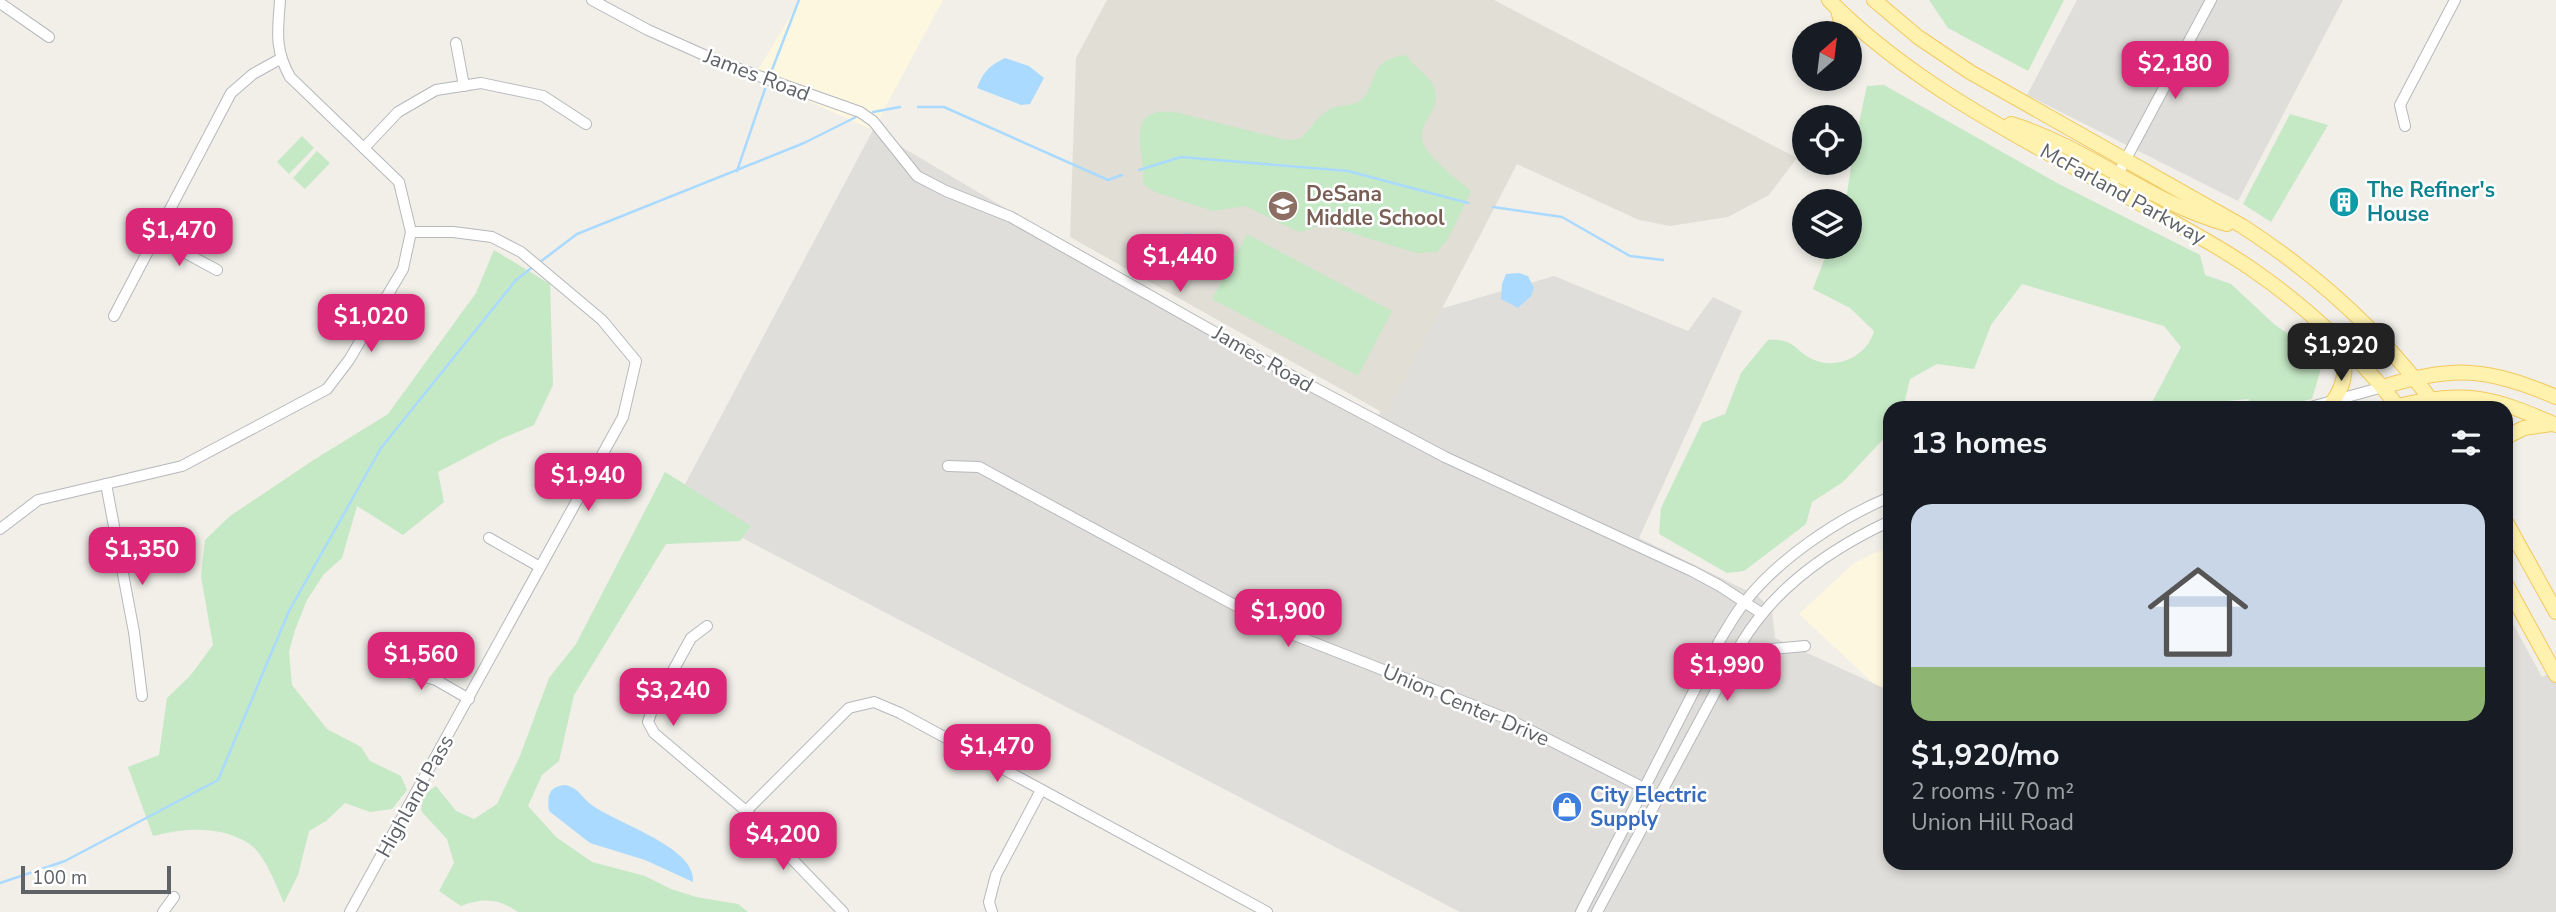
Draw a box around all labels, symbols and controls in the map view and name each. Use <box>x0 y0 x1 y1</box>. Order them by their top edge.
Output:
north arrow <box>1792 21 1862 91</box>
map controls <box>1792 21 1862 259</box>
street label: James Road <box>699 42 814 108</box>
pin: $2,180 <box>2118 42 2232 101</box>
text: $2,180 <box>2138 48 2212 79</box>
button: locate <box>1792 105 1862 175</box>
street label: McFarland Parkway <box>2035 137 2211 251</box>
place label: The Refiner's House <box>2367 176 2495 228</box>
place label: DeSana Middle School <box>1306 180 1445 232</box>
building icon: The Refiner's House <box>2327 185 2361 219</box>
school or university icon: DeSana Middle School <box>1266 189 1300 223</box>
button: layers <box>1792 189 1862 259</box>
pin: $1,470 <box>122 208 236 268</box>
text: $1,470 <box>142 215 216 246</box>
pin: $1,440 <box>1123 234 1237 294</box>
text: $1,440 <box>1143 241 1217 272</box>
pin: $1,020 <box>314 294 428 354</box>
text: $1,020 <box>334 301 408 332</box>
street label: James Road <box>1207 319 1318 399</box>
pin: $1,920 <box>2284 324 2398 383</box>
text: $1,920 <box>2304 330 2378 361</box>
text: 13 homes <box>1911 423 2047 464</box>
icon: filters <box>2447 424 2485 462</box>
pin: $1,940 <box>531 454 645 513</box>
text: $1,940 <box>551 460 625 491</box>
pin: $1,350 <box>85 528 199 587</box>
text: $1,350 <box>105 534 179 565</box>
icon: home <box>2135 549 2261 675</box>
pin: $1,900 <box>1231 590 1345 649</box>
text: $1,900 <box>1251 596 1325 627</box>
pin: $1,560 <box>364 632 478 692</box>
text: $1,560 <box>384 639 458 670</box>
pin: $1,990 <box>1670 644 1784 703</box>
text: $1,990 <box>1690 650 1764 681</box>
street label: Union Center Drive <box>1378 657 1554 753</box>
pin: $3,240 <box>616 668 730 728</box>
text: $3,240 <box>636 675 710 706</box>
pin: $1,470 <box>940 724 1054 784</box>
street label: Highland Pass <box>370 730 460 862</box>
text: $1,470 <box>960 731 1034 762</box>
text: $1,920/mo <box>1911 735 2060 776</box>
text: 2 rooms · 70 m² <box>1911 776 2074 807</box>
place label: City Electric Supply <box>1590 781 1707 833</box>
shop icon: City Electric Supply <box>1550 790 1584 824</box>
text: Union Hill Road <box>1911 807 2074 838</box>
pin: $4,200 <box>726 812 840 872</box>
text: $4,200 <box>746 819 820 850</box>
scale bar <box>21 863 172 895</box>
text: 100 m <box>32 865 87 891</box>

